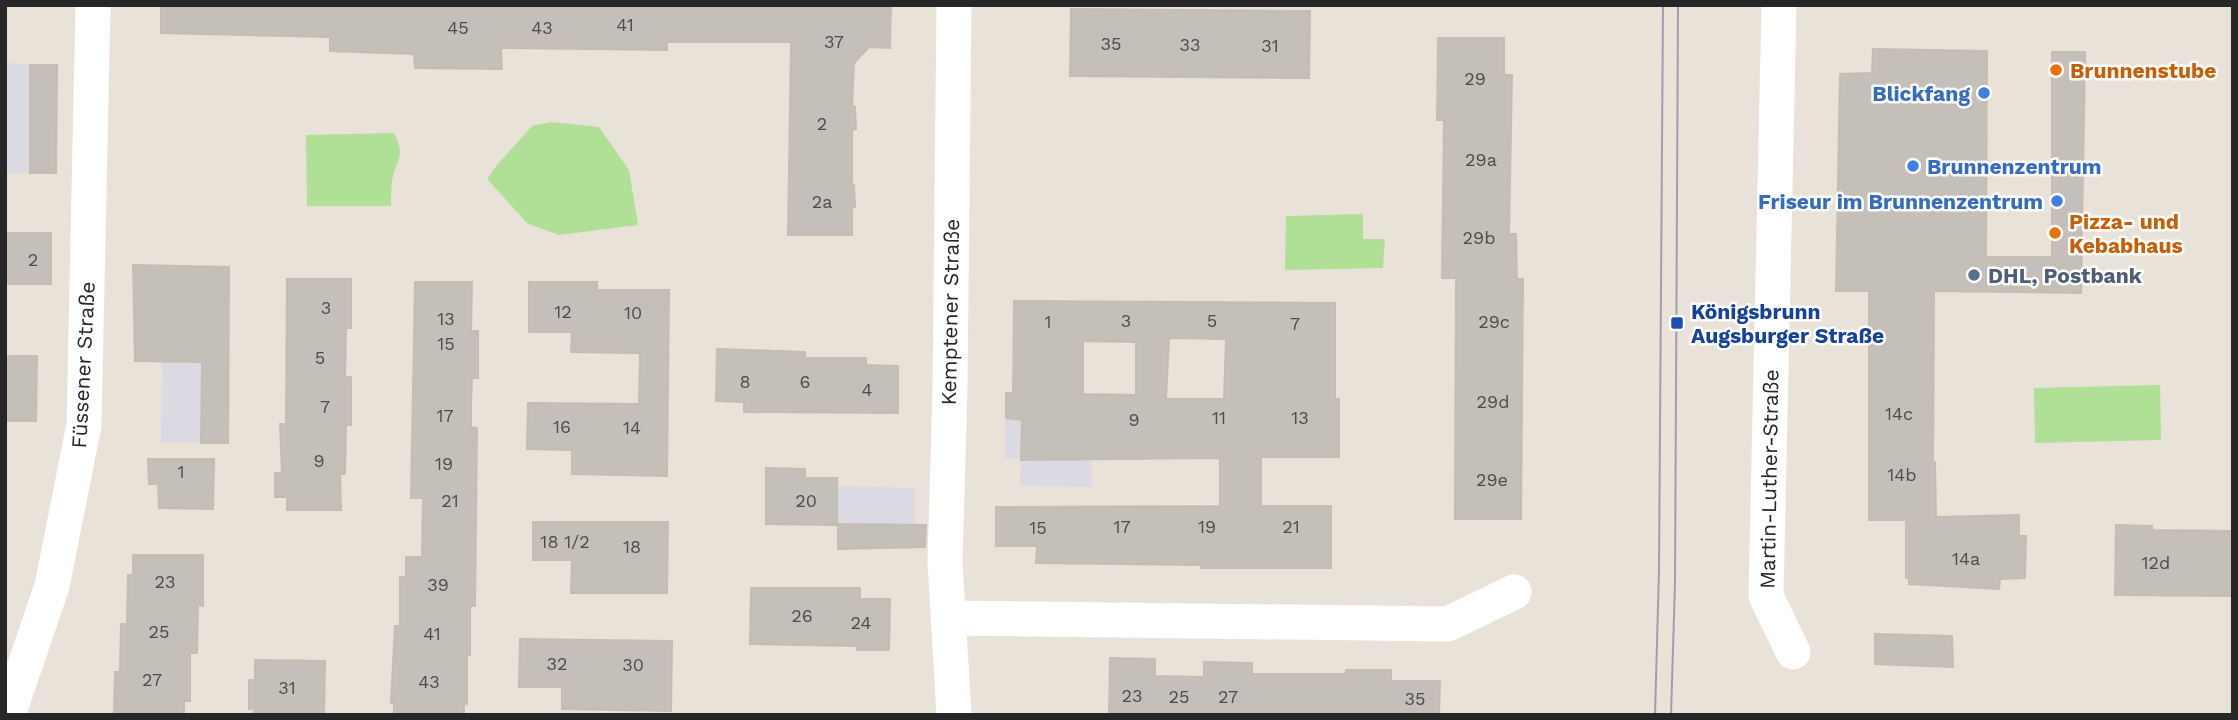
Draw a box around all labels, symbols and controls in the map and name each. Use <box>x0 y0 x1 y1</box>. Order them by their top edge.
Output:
house number: 41 <box>616 14 634 35</box>
house number: 45 <box>447 17 469 38</box>
house number: 43 <box>531 17 553 38</box>
house number: 37 <box>824 31 844 52</box>
house number: 35 <box>1101 33 1121 54</box>
house number: 33 <box>1180 34 1201 55</box>
house number: 31 <box>1261 35 1279 56</box>
place label: Brunnenstube <box>2070 58 2216 83</box>
marker: Brunnenstube <box>2048 62 2064 78</box>
house number: 29 <box>1464 68 1486 89</box>
place label: Blickfang <box>1872 81 1970 106</box>
marker: Blickfang <box>1976 85 1992 101</box>
house number: 2 <box>817 113 827 134</box>
house number: 29a <box>1465 149 1497 170</box>
place label: Brunnenzentrum <box>1927 154 2101 179</box>
marker: Brunnenzentrum <box>1905 158 1921 174</box>
place label: Friseur im Brunnenzentrum <box>1758 189 2043 214</box>
house number: 2a <box>812 191 832 212</box>
marker: Friseur im Brunnenzentrum <box>2049 193 2065 209</box>
place label: Pizza- und Kebabhaus <box>2069 209 2183 258</box>
street label: Kemptener Straße <box>936 218 964 406</box>
marker: Pizza- und Kebabhaus <box>2047 225 2063 241</box>
house number: 29b <box>1463 227 1495 248</box>
house number: 2 <box>28 249 38 270</box>
place label: DHL, Postbank <box>1988 263 2143 288</box>
marker: DHL, Postbank <box>1966 267 1982 283</box>
street label: Füssener Straße <box>66 281 100 449</box>
house number: 3 <box>321 297 331 318</box>
place label: Königsbrunn Augsburger Straße <box>1691 299 1884 348</box>
house number: 12 <box>554 301 572 322</box>
house number: 10 <box>624 302 642 323</box>
house number: 13 <box>437 308 455 329</box>
house number: 3 <box>1121 310 1131 331</box>
house number: 5 <box>1207 310 1217 331</box>
house number: 1 <box>1044 311 1052 332</box>
house number: 29c <box>1478 311 1510 332</box>
house number: 7 <box>1290 313 1300 334</box>
marker: Königsbrunn Augsburger Straße <box>1669 315 1685 331</box>
house number: 15 <box>437 333 455 354</box>
house number: 5 <box>315 347 325 368</box>
street label: Martin-Luther-Straße <box>1755 369 1783 589</box>
house number: 8 <box>739 371 751 392</box>
house number: 6 <box>800 371 810 392</box>
house number: 4 <box>862 379 873 400</box>
house number: 29d <box>1477 391 1509 412</box>
house number: 7 <box>320 396 330 417</box>
house number: 14c <box>1885 403 1913 424</box>
house number: 17 <box>436 405 454 426</box>
house number: 11 <box>1212 407 1226 428</box>
house number: 13 <box>1291 407 1309 428</box>
house number: 9 <box>1128 409 1140 430</box>
house number: 16 <box>553 416 571 437</box>
house number: 14 <box>623 417 641 438</box>
house number: 9 <box>313 450 325 471</box>
house number: 19 <box>435 453 453 474</box>
house number: 1 <box>177 461 185 482</box>
house number: 14b <box>1887 464 1917 485</box>
house number: 29e <box>1476 469 1508 490</box>
house number: 21 <box>441 490 459 511</box>
house number: 20 <box>795 490 817 511</box>
house number: 17 <box>1113 516 1131 537</box>
house number: 19 <box>1198 516 1216 537</box>
house number: 21 <box>1282 516 1300 537</box>
house number: 15 <box>1029 517 1047 538</box>
house number: 18 1/2 <box>540 531 590 552</box>
house number: 18 <box>623 536 641 557</box>
house number: 14a <box>1952 548 1980 569</box>
house number: 12d <box>2142 552 2170 573</box>
house number: 23 <box>155 571 176 592</box>
house number: 39 <box>427 574 449 595</box>
house number: 26 <box>791 605 813 626</box>
house number: 24 <box>851 612 871 633</box>
house number: 25 <box>149 621 169 642</box>
house number: 41 <box>423 623 441 644</box>
house number: 32 <box>547 653 568 674</box>
house number: 30 <box>622 654 644 675</box>
house number: 27 <box>142 669 162 690</box>
house number: 43 <box>418 671 440 692</box>
house number: 31 <box>278 677 296 698</box>
house number: 23 <box>1122 685 1143 706</box>
house number: 25 <box>1169 686 1189 707</box>
house number: 27 <box>1218 686 1238 707</box>
house number: 35 <box>1405 688 1425 709</box>

